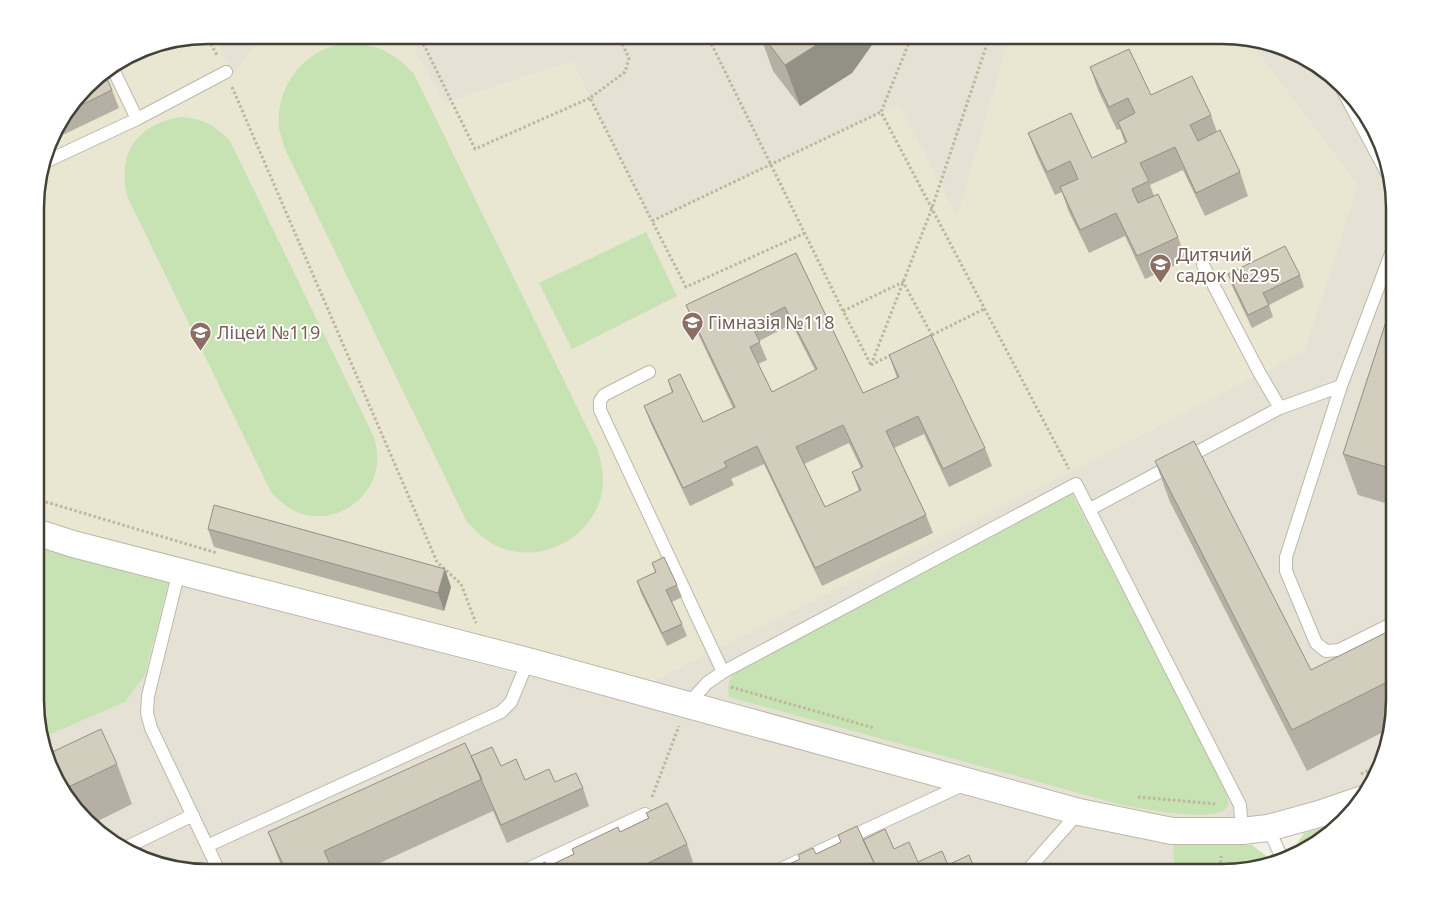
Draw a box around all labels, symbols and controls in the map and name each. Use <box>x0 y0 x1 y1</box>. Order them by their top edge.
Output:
place label: Дитячий садок №295 <box>1176 242 1280 287</box>
school or university icon: Дитячий садок №295 <box>1148 253 1172 284</box>
place label: Гімназія №118 <box>708 310 834 334</box>
school or university icon: Гімназія №118 <box>680 311 704 342</box>
place label: Ліцей №119 <box>217 320 320 344</box>
school or university icon: Ліцей №119 <box>189 321 213 352</box>

